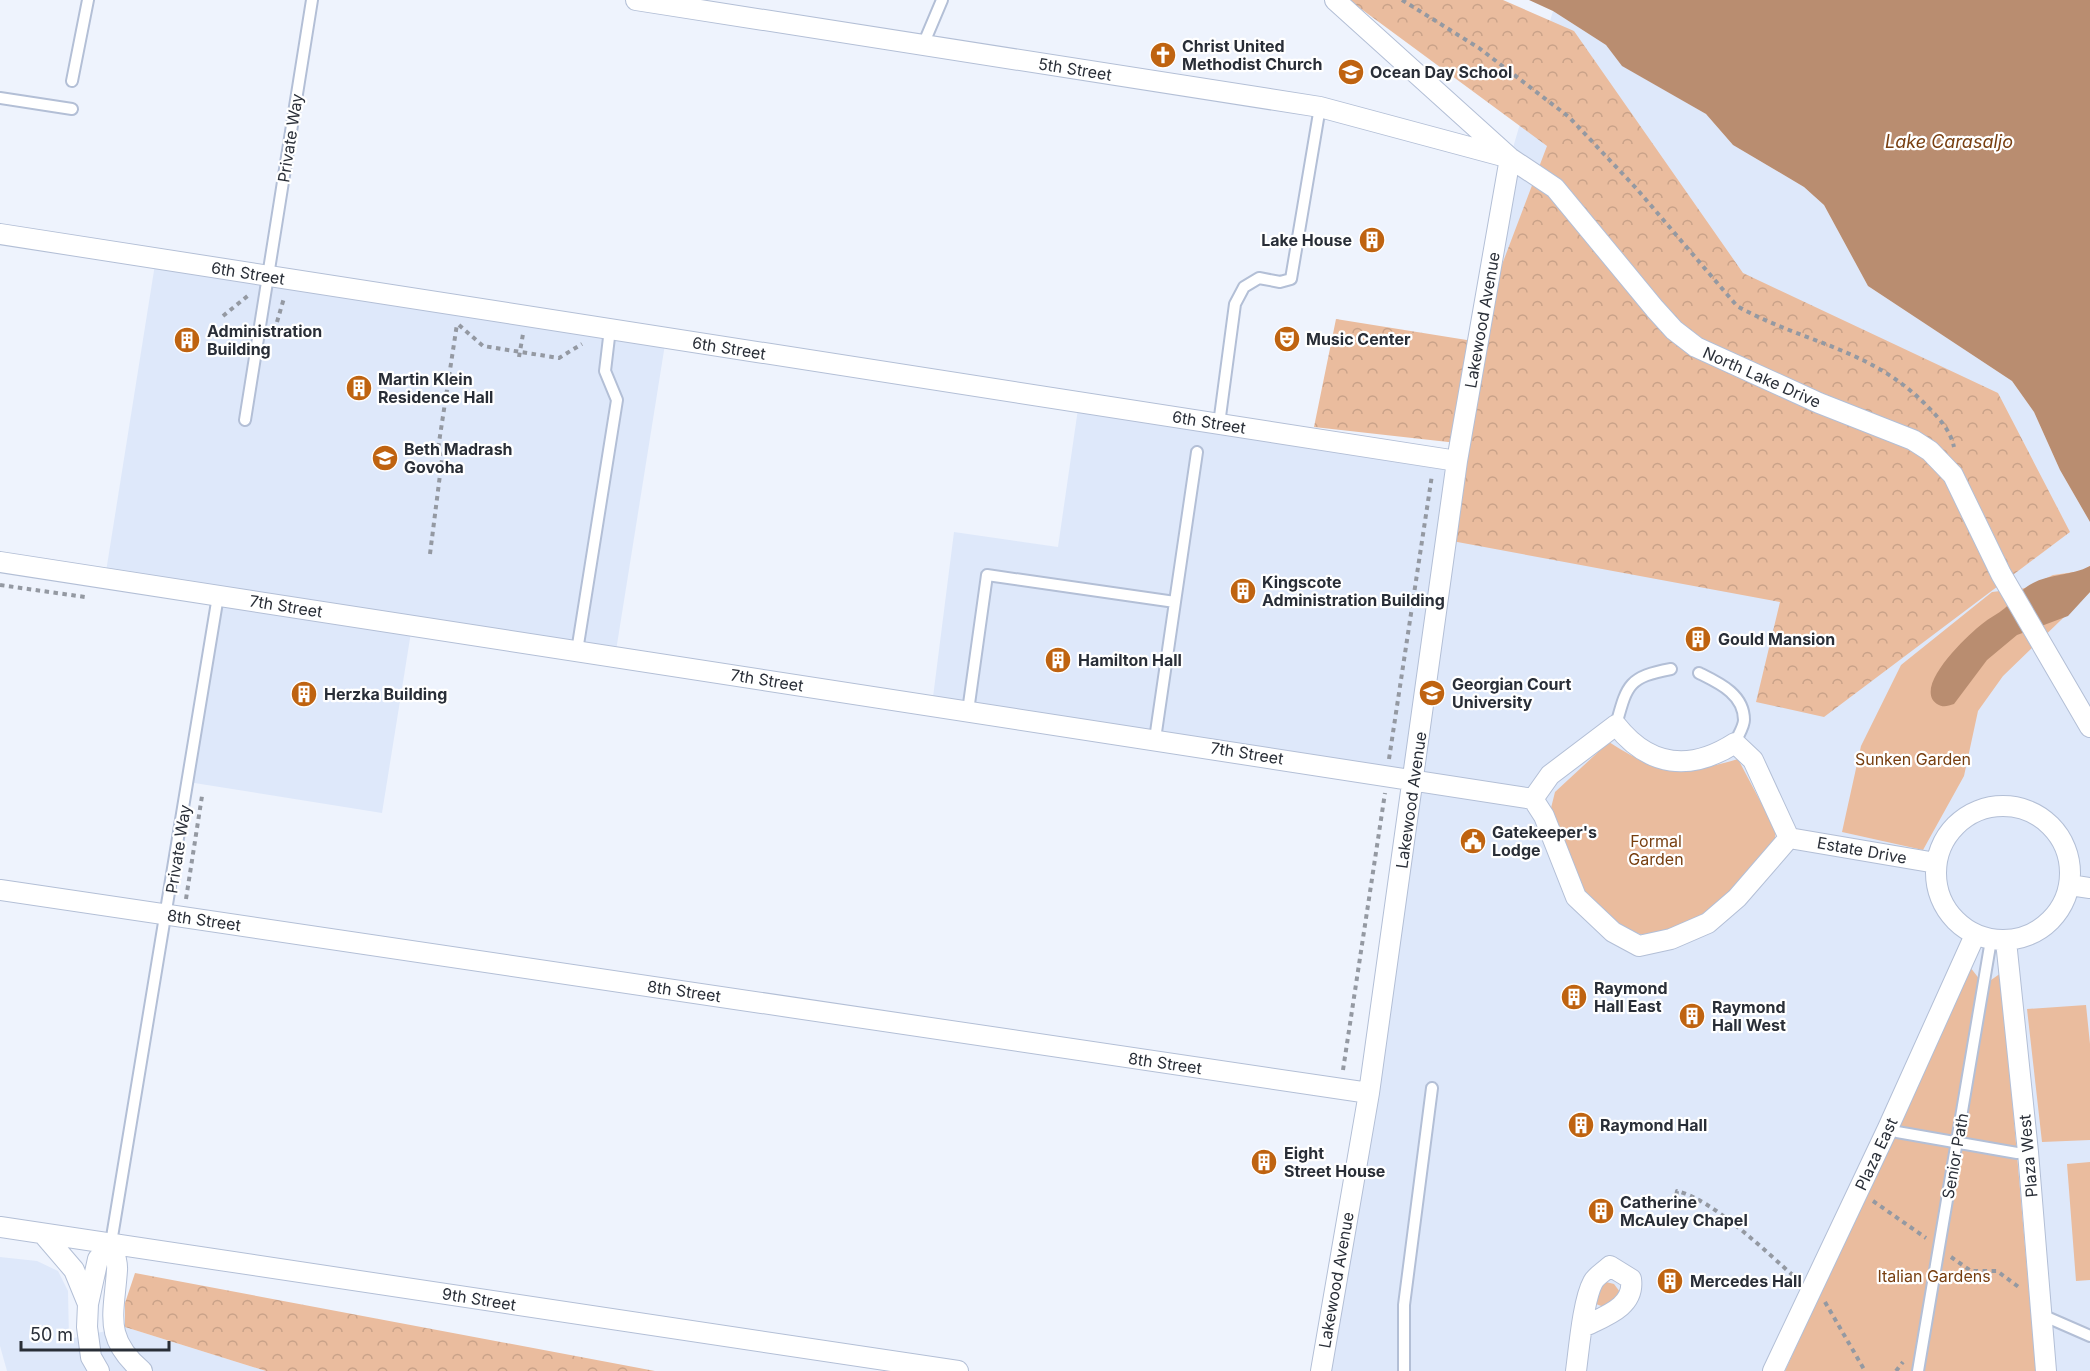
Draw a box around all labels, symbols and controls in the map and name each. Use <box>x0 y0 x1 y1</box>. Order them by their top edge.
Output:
place label: Christ United Methodist Church <box>1182 36 1322 74</box>
church icon: Christ United Methodist Church <box>1148 40 1178 70</box>
street label: 5th Street <box>1037 53 1113 85</box>
school or university icon: Ocean Day School <box>1336 57 1366 87</box>
place label: Ocean Day School <box>1370 62 1512 82</box>
street label: Private Way <box>273 92 307 184</box>
water label: Lake Carasaljo <box>1885 131 2013 152</box>
building icon: Lake House <box>1357 225 1387 255</box>
place label: Lake House <box>1261 230 1352 250</box>
street label: Lakewood Avenue <box>1460 250 1504 390</box>
street label: 6th Street <box>210 257 286 289</box>
place label: Administration Building <box>207 321 322 359</box>
theatre icon: Music Center <box>1272 324 1302 354</box>
building icon: Administration Building <box>172 325 202 355</box>
place label: Music Center <box>1306 329 1411 349</box>
street label: 6th Street <box>691 332 767 364</box>
street label: North Lake Drive <box>1700 342 1824 412</box>
place label: Martin Klein Residence Hall <box>378 369 493 407</box>
building icon: Martin Klein Residence Hall <box>344 373 374 403</box>
street label: 6th Street <box>1171 406 1247 438</box>
place label: Beth Madrash Govoha <box>404 439 513 477</box>
school or university icon: Beth Madrash Govoha <box>370 443 400 473</box>
place label: Kingscote Administration Building <box>1262 572 1445 610</box>
building icon: Kingscote Administration Building <box>1228 576 1258 606</box>
street label: 7th Street <box>248 590 324 622</box>
building icon: Gould Mansion <box>1683 624 1713 654</box>
place label: Gould Mansion <box>1718 629 1835 649</box>
building icon: Hamilton Hall <box>1043 645 1073 675</box>
place label: Hamilton Hall <box>1078 650 1182 670</box>
street label: 7th Street <box>729 664 805 696</box>
place label: Georgian Court University <box>1452 674 1571 712</box>
school or university icon: Georgian Court University <box>1417 678 1447 708</box>
building icon: Herzka Building <box>289 679 319 709</box>
place label: Herzka Building <box>324 684 447 704</box>
street label: Lakewood Avenue <box>1391 730 1431 870</box>
street label: 7th Street <box>1209 737 1285 769</box>
park label: Sunken Garden <box>1855 749 1971 769</box>
street label: Private Way <box>161 803 195 895</box>
place label: Gatekeeper's Lodge <box>1492 822 1597 860</box>
public building icon: Gatekeeper's Lodge <box>1458 826 1488 856</box>
park label: Formal Garden <box>1628 831 1684 869</box>
street label: Estate Drive <box>1815 832 1909 868</box>
street label: 8th Street <box>166 905 242 935</box>
street label: 8th Street <box>646 976 722 1006</box>
place label: Raymond Hall East <box>1594 978 1668 1016</box>
building icon: Raymond Hall East <box>1559 982 1589 1012</box>
place label: Raymond Hall West <box>1712 997 1786 1035</box>
building icon: Raymond Hall West <box>1677 1001 1707 1031</box>
street label: 8th Street <box>1127 1048 1203 1078</box>
building icon: Raymond Hall <box>1566 1110 1596 1140</box>
street label: Senior Path <box>1938 1111 1972 1201</box>
street label: Plaza West <box>2014 1114 2042 1198</box>
place label: Raymond Hall <box>1600 1115 1707 1135</box>
street label: Plaza East <box>1851 1115 1901 1193</box>
place label: Eight Street House <box>1284 1143 1385 1181</box>
building icon: Eight Street House <box>1249 1147 1279 1177</box>
place label: Catherine McAuley Chapel <box>1620 1192 1748 1230</box>
building icon: Catherine McAuley Chapel <box>1586 1196 1616 1226</box>
street label: Lakewood Avenue <box>1314 1210 1358 1350</box>
building icon: Mercedes Hall <box>1655 1266 1685 1296</box>
park label: Italian Gardens <box>1877 1266 1991 1286</box>
place label: Mercedes Hall <box>1690 1271 1802 1291</box>
street label: 9th Street <box>441 1283 517 1315</box>
scale bar <box>21 1314 170 1352</box>
text: 50 m <box>30 1324 73 1345</box>

